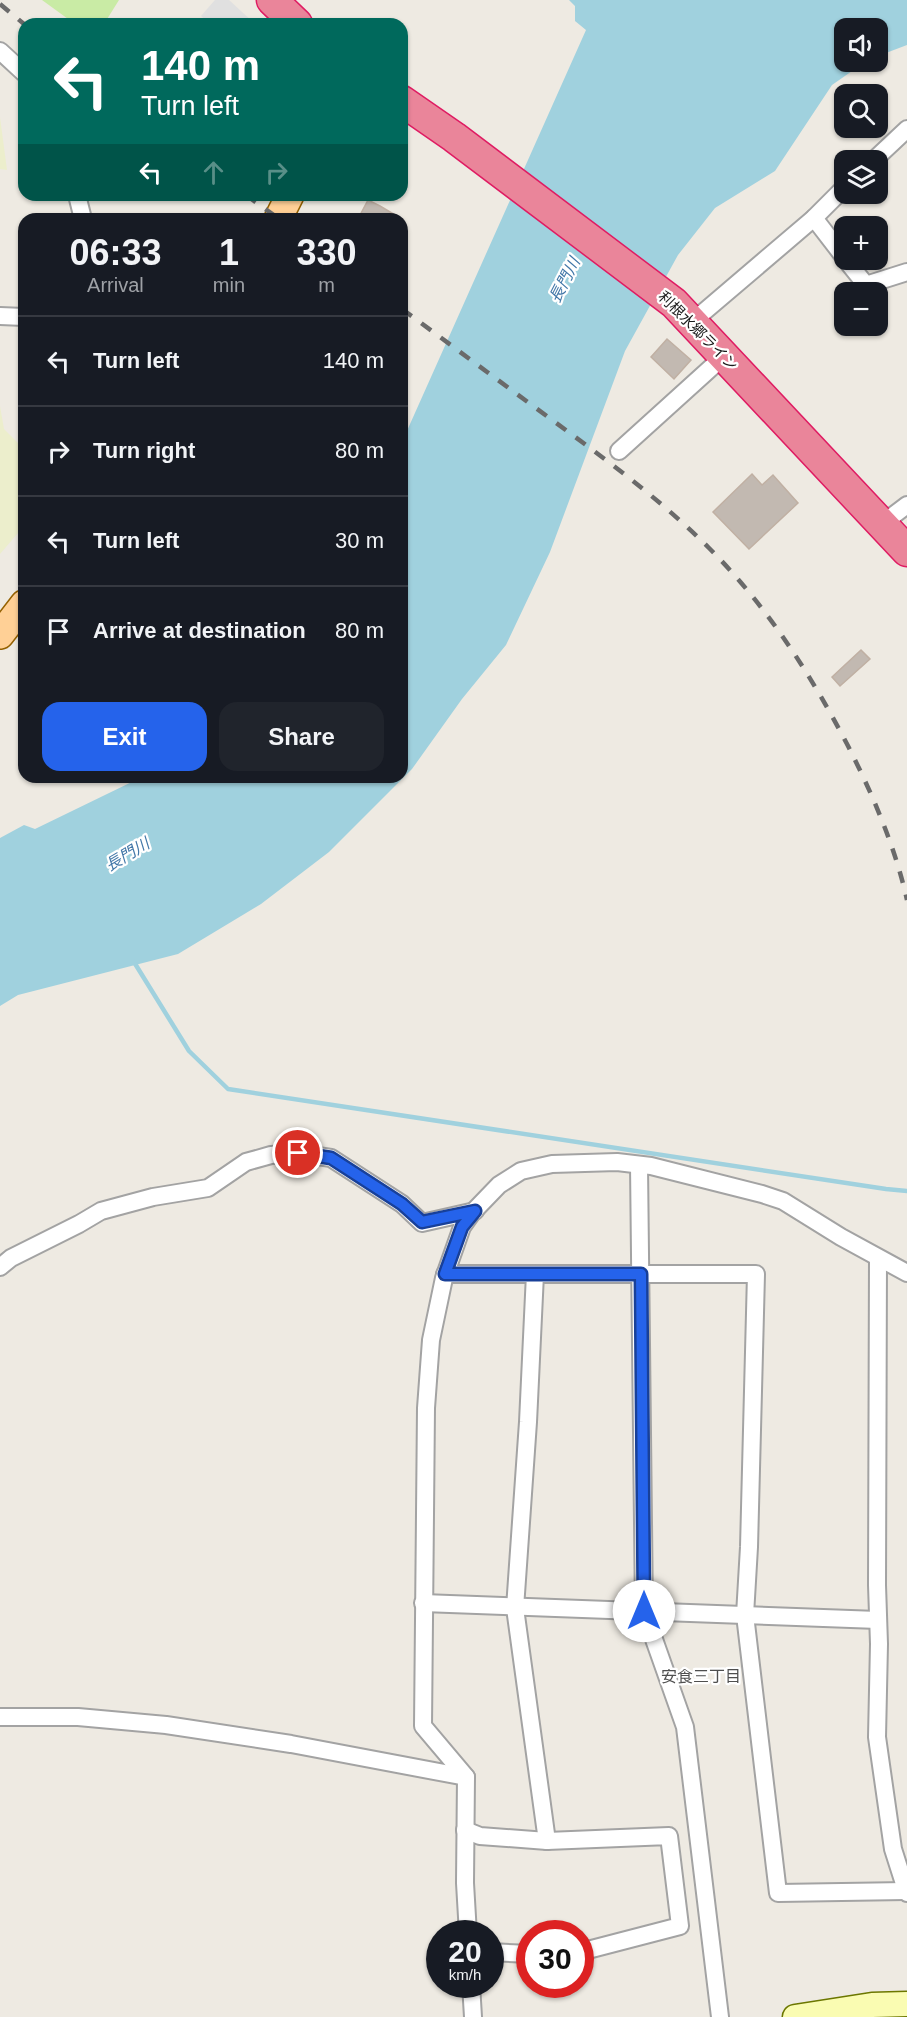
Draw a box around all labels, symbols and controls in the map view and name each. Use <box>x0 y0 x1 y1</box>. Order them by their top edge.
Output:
map controls <box>834 18 888 336</box>
button: sound <box>834 18 888 72</box>
icon: left <box>42 42 120 120</box>
text: 140 m <box>141 42 260 89</box>
button: search <box>834 84 888 138</box>
text: Turn left <box>141 91 239 121</box>
button: layers <box>834 150 888 204</box>
icon: left <box>134 156 167 189</box>
icon: ahead <box>197 156 230 189</box>
icon: right <box>260 156 293 189</box>
button: + <box>834 216 888 270</box>
text: 06:33 <box>69 232 161 273</box>
text: 1 <box>219 232 239 273</box>
text: 330 <box>296 232 357 273</box>
water label: 長門川 <box>546 253 584 305</box>
text: Arrival <box>87 274 144 296</box>
text: min <box>213 274 245 296</box>
text: m <box>318 274 335 296</box>
button: − <box>834 282 888 336</box>
street label: 利根水郷ライン <box>655 288 741 374</box>
icon: left <box>42 345 75 378</box>
text: Turn left <box>93 348 179 373</box>
text: 140 m <box>323 348 384 373</box>
icon: right <box>42 435 75 468</box>
text: Turn right <box>93 438 195 463</box>
text: 80 m <box>335 438 384 463</box>
icon: left <box>42 525 75 558</box>
text: Turn left <box>93 528 179 553</box>
text: 30 m <box>335 528 384 553</box>
icon: arrive <box>42 615 75 648</box>
text: Arrive at destination <box>93 618 306 643</box>
text: 80 m <box>335 618 384 643</box>
button: Exit <box>42 702 207 771</box>
button: Share <box>219 702 384 771</box>
water label: 長門川 <box>102 834 154 874</box>
pin <box>272 1127 323 1178</box>
icon: arrive <box>281 1136 314 1169</box>
position arrow <box>612 1579 676 1643</box>
district label: 安食三丁目 <box>661 1668 741 1685</box>
speed limit sign: 30 <box>516 1920 594 1998</box>
text: 20 <box>448 1935 482 1968</box>
text: km/h <box>449 1966 481 1983</box>

